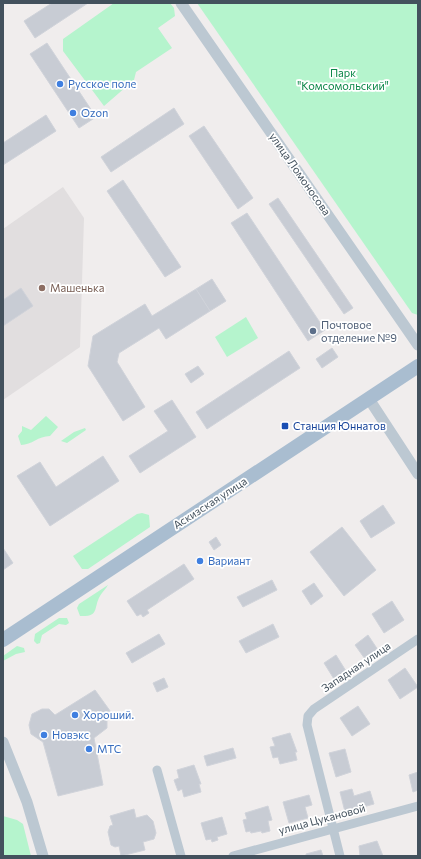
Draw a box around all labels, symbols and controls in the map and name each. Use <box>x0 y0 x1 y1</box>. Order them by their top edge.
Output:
park label: Парк "Комсомольский" <box>297 66 389 92</box>
place label: Русское поле <box>68 77 137 90</box>
marker: Русское поле <box>55 79 65 89</box>
place label: Ozon <box>81 106 108 119</box>
marker: Ozon <box>68 108 78 118</box>
street label: улица Ломоносова <box>267 130 334 217</box>
place label: Машенька <box>50 281 105 294</box>
marker: Машенька <box>37 283 47 293</box>
place label: Почтовое отделение №9 <box>321 318 397 344</box>
marker: Почтовое отделение №9 <box>308 326 318 336</box>
place label: Станция Юннатов <box>293 419 386 432</box>
marker: Станция Юннатов <box>280 421 290 431</box>
street label: Аскизская улица <box>170 474 249 531</box>
place label: Вариант <box>208 554 251 567</box>
marker: Вариант <box>195 556 205 566</box>
street label: Западная улица <box>319 639 393 694</box>
place label: Хороший. <box>83 708 134 721</box>
marker: Хороший. <box>70 710 80 720</box>
place label: Новэкс <box>52 728 89 741</box>
marker: Новэкс <box>39 730 49 740</box>
place label: МТС <box>97 742 121 755</box>
marker: МТС <box>84 744 94 754</box>
street label: улица Цукановой <box>277 801 367 836</box>

